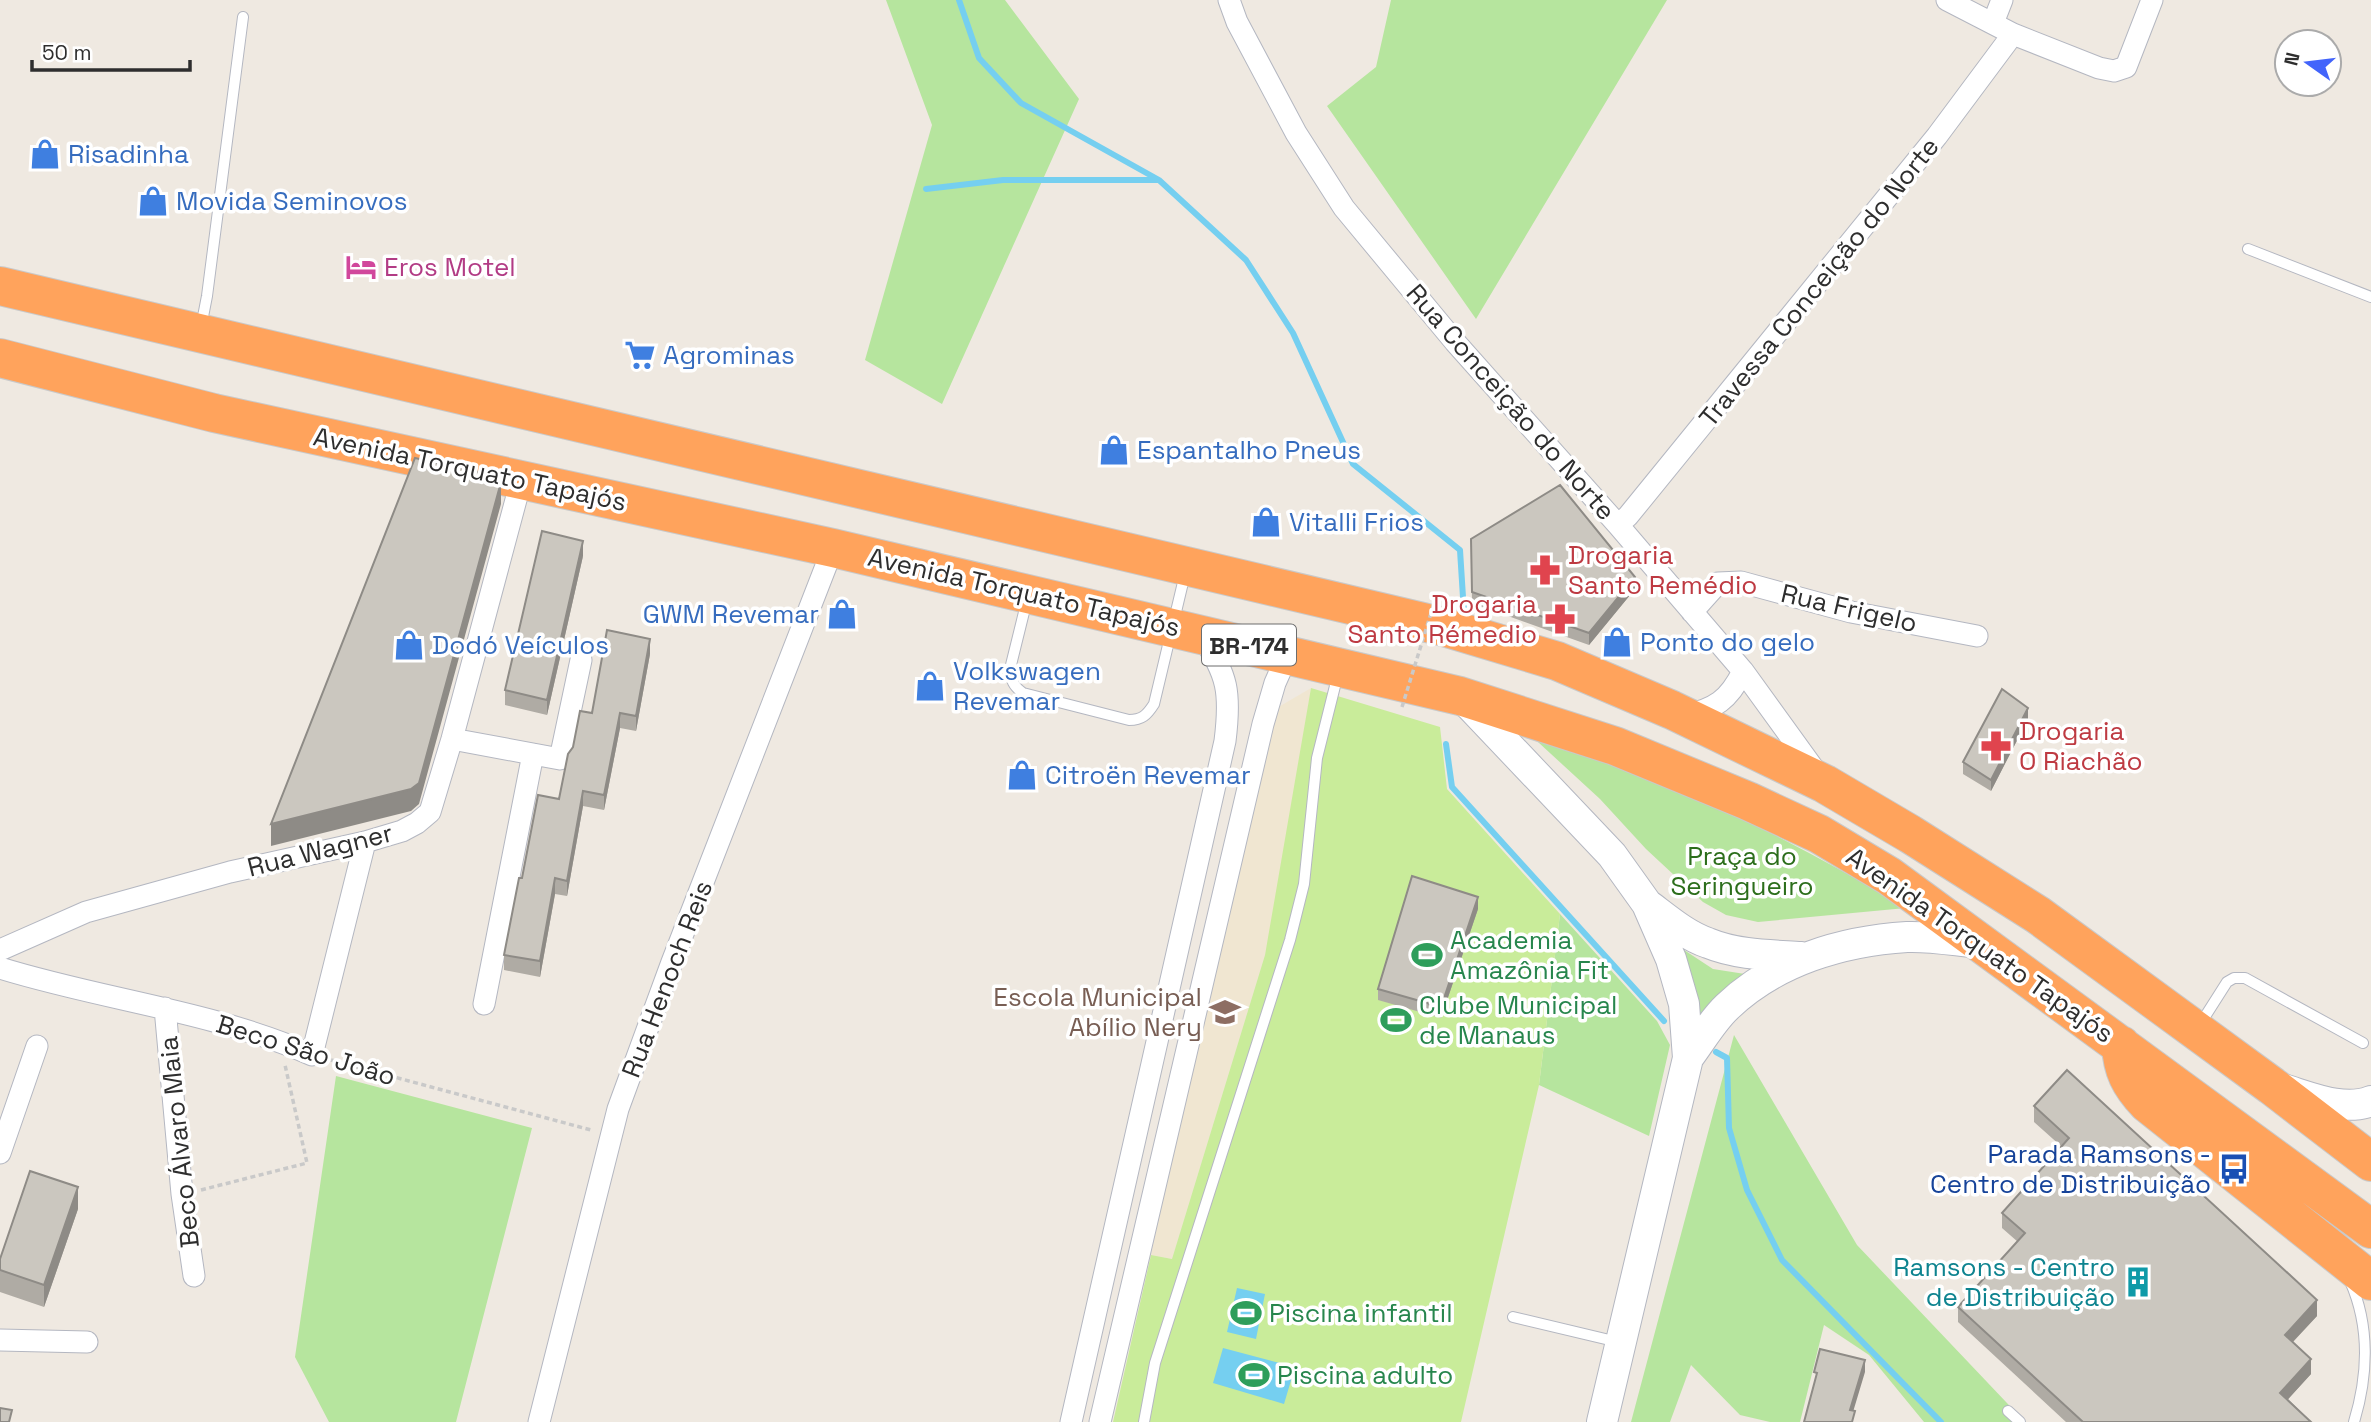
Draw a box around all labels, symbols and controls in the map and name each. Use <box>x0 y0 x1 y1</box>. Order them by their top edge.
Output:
scale bar <box>32 28 189 72</box>
north arrow <box>2273 28 2343 98</box>
text: 50 m <box>42 39 92 66</box>
text: N <box>2278 50 2306 68</box>
street label: Travessa Conceição do Norte <box>1692 130 1946 434</box>
shop icon: Risadinha <box>28 137 62 171</box>
place label: Risadinha <box>68 137 189 171</box>
shop icon: Movida Seminovos <box>136 184 170 218</box>
place label: Movida Seminovos <box>176 184 408 218</box>
hotel icon: Eros Motel <box>344 250 378 284</box>
place label: Eros Motel <box>384 250 516 284</box>
street label: Rua Conceição do Norte <box>1399 277 1623 527</box>
supermarket icon: Agrominas <box>623 338 657 372</box>
place label: Agrominas <box>663 338 795 372</box>
street label: Avenida Torquato Tapajós <box>310 419 630 519</box>
shop icon: Espantalho Pneus <box>1097 433 1131 467</box>
place label: Espantalho Pneus <box>1137 433 1361 467</box>
shop icon: Vitalli Frios <box>1249 505 1283 539</box>
place label: Vitalli Frios <box>1289 505 1424 539</box>
place label: Drogaria Santo Remédio <box>1568 538 1757 602</box>
street label: Avenida Torquato Tapajós <box>865 540 1183 644</box>
pharmacy icon: Drogaria Santo Remédio <box>1528 553 1562 587</box>
street label: Rua Frigelo <box>1778 576 1920 640</box>
place label: Drogaria Santo Rémedio <box>1348 587 1537 651</box>
place label: GWM Revemar <box>643 597 819 631</box>
shop icon: GWM Revemar <box>825 597 859 631</box>
pharmacy icon: Drogaria Santo Rémedio <box>1543 602 1577 636</box>
road number: BR-174 <box>1202 624 1296 666</box>
shop icon: Ponto do gelo <box>1600 625 1634 659</box>
place label: Ponto do gelo <box>1640 625 1815 659</box>
shop icon: Dodó Veículos <box>392 628 426 662</box>
place label: Dodó Veículos <box>432 628 609 662</box>
place label: Volkswagen Revemar <box>953 654 1101 718</box>
shop icon: Volkswagen Revemar <box>913 669 947 703</box>
place label: Drogaria O Riachão <box>2019 714 2143 778</box>
pharmacy icon: Drogaria O Riachão <box>1979 729 2013 763</box>
shop icon: Citroën Revemar <box>1005 758 1039 792</box>
place label: Citroën Revemar <box>1045 758 1251 792</box>
street label: Rua Wagner <box>244 816 396 884</box>
park label: Praça do Seringueiro <box>1670 839 1814 903</box>
street label: Avenida Torquato Tapajós <box>1840 840 2120 1050</box>
street label: Rua Henoch Reis <box>614 876 720 1082</box>
place label: Academia Amazônia Fit <box>1450 923 1609 987</box>
sports icon: Academia Amazônia Fit <box>1410 938 1444 972</box>
place label: Escola Municipal Abílio Nery <box>993 980 1202 1044</box>
place label: Clube Municipal de Manaus <box>1419 988 1617 1052</box>
school or university icon: Escola Municipal Abílio Nery <box>1208 995 1242 1029</box>
sports icon: Clube Municipal de Manaus <box>1379 1003 1413 1037</box>
street label: Beco São João <box>212 1007 400 1093</box>
street label: Beco Álvaro Maia <box>151 1034 207 1250</box>
place label: Parada Ramsons - Centro de Distribuição <box>1930 1137 2211 1201</box>
bus stop icon: Parada Ramsons - Centro de Distribuição <box>2217 1152 2251 1186</box>
place label: Ramsons - Centro de Distribuição <box>1893 1250 2115 1314</box>
building icon: Ramsons - Centro de Distribuição <box>2121 1265 2155 1299</box>
sports icon: Piscina infantil <box>1229 1296 1263 1330</box>
place label: Piscina infantil <box>1269 1296 1453 1330</box>
sports icon: Piscina adulto <box>1237 1358 1271 1392</box>
place label: Piscina adulto <box>1277 1358 1453 1392</box>

